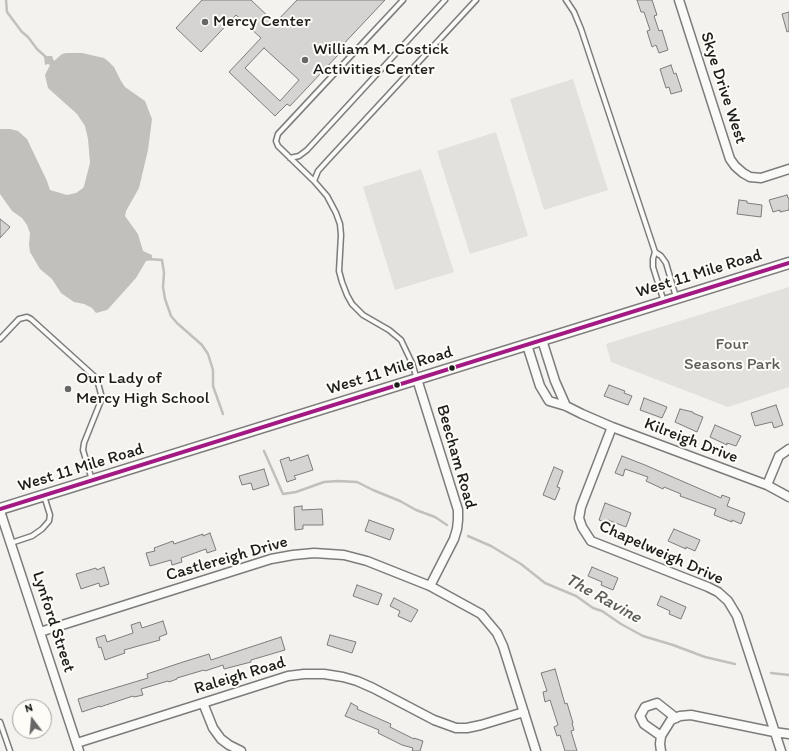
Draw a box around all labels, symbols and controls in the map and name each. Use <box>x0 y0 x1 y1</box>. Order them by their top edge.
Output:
place label: Mercy Center <box>213 12 311 32</box>
marker: Mercy Center <box>200 17 210 27</box>
street label: Skye Drive West <box>695 30 751 146</box>
place label: William M. Costick Activities Center <box>313 40 449 80</box>
marker: William M. Costick Activities Center <box>300 55 310 65</box>
street label: West 11 Mile Road <box>634 245 764 303</box>
park label: Four Seasons Park <box>684 335 780 375</box>
street label: West 11 Mile Road <box>325 342 455 400</box>
unlabelled marker <box>447 363 457 373</box>
place label: Our Lady of Mercy High School <box>76 369 210 409</box>
unlabelled marker <box>392 380 402 390</box>
marker: Our Lady of Mercy High School <box>63 384 73 394</box>
street label: Beecham Road <box>431 403 481 511</box>
street label: Kilreigh Drive <box>641 414 741 468</box>
street label: West 11 Mile Road <box>16 439 146 497</box>
street label: Chapelweigh Drive <box>596 516 726 590</box>
street label: Castlereigh Drive <box>164 532 290 586</box>
street label: Lynford Street <box>27 569 79 675</box>
water label: The Ravine <box>561 569 645 629</box>
street label: Raleigh Road <box>192 652 288 700</box>
north arrow <box>12 699 52 739</box>
text: N <box>23 701 34 715</box>

